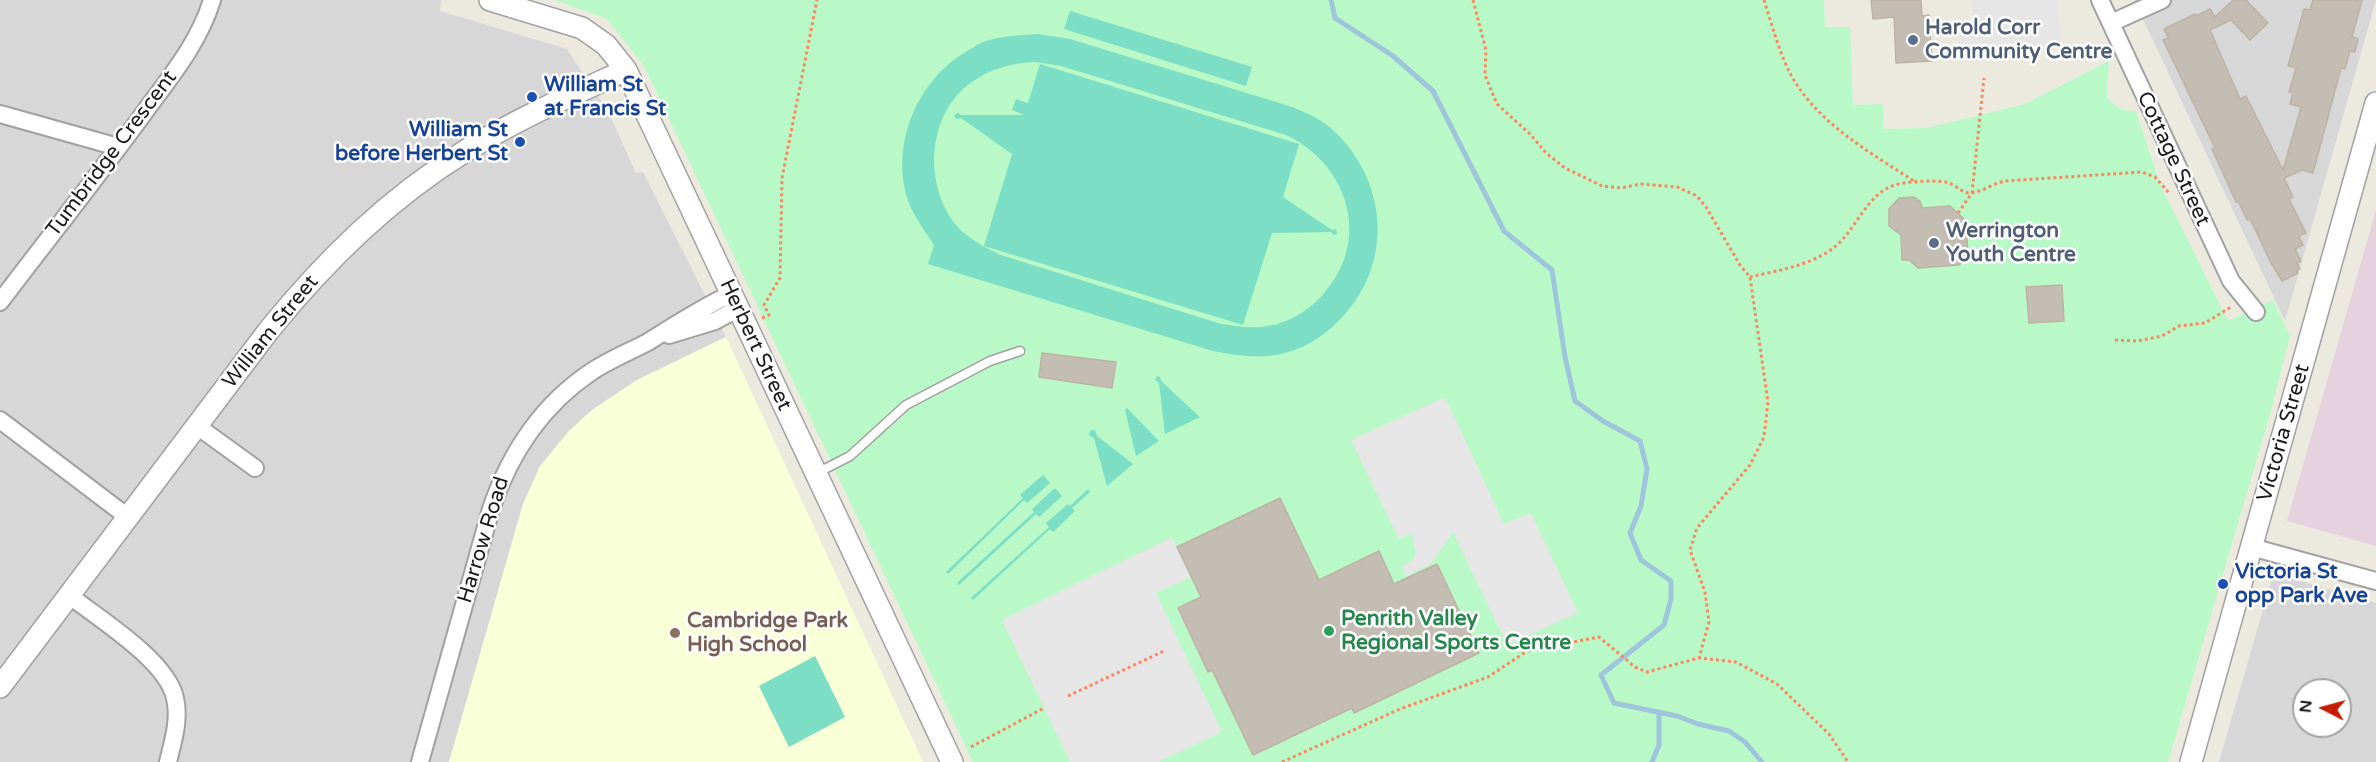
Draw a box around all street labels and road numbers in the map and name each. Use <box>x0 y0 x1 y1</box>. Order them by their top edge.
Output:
street label: Tumbridge Crescent <box>41 66 183 242</box>
street label: Cottage Street <box>2131 88 2215 230</box>
street label: William Street <box>218 270 324 394</box>
street label: Herbert Street <box>714 275 796 415</box>
street label: Victoria Street <box>2252 361 2316 505</box>
street label: Harrow Road <box>453 474 515 606</box>

